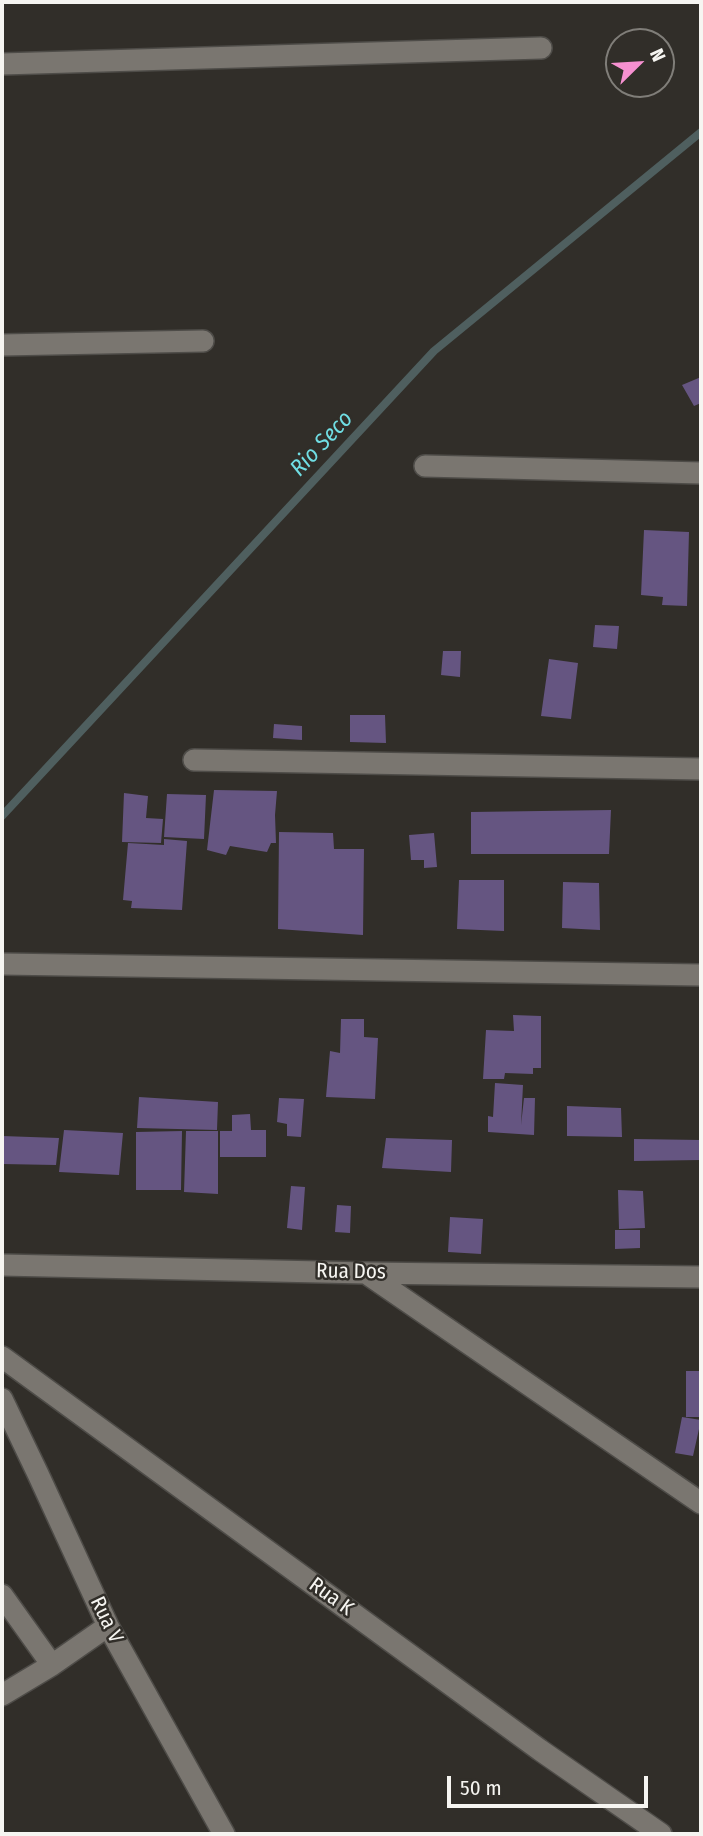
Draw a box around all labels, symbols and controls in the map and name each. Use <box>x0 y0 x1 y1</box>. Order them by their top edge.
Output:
north arrow <box>605 28 675 98</box>
text: N <box>645 45 671 65</box>
water label: Rio Seco <box>285 406 359 482</box>
street label: Rua Dos <box>316 1259 386 1285</box>
street label: Rua K <box>304 1572 358 1622</box>
street label: Rua V <box>84 1593 128 1647</box>
scale bar <box>451 1762 652 1806</box>
text: 50 m <box>460 1775 502 1801</box>

